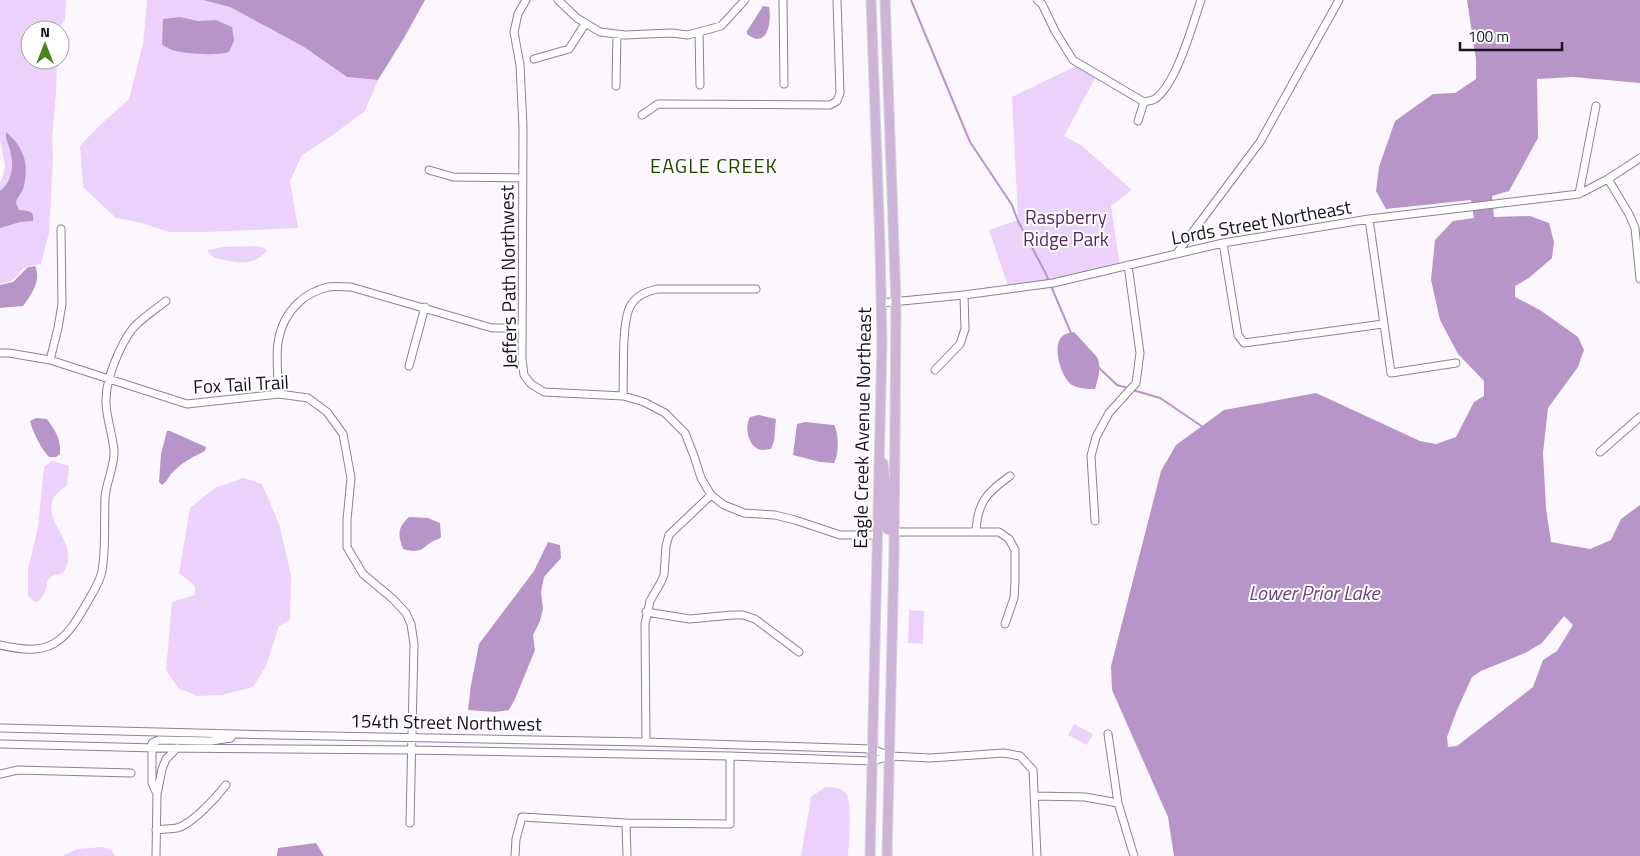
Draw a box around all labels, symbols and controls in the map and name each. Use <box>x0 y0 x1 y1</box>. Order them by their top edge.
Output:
north arrow <box>20 20 70 70</box>
scale bar <box>1460 20 1562 52</box>
text: N <box>40 21 50 42</box>
text: 100 m <box>1468 25 1509 48</box>
district label: EAGLE CREEK <box>650 150 778 181</box>
street label: Jeffers Path Northwest <box>491 184 524 369</box>
street label: Lords Street Northeast <box>1169 191 1354 252</box>
park label: Raspberry Ridge Park <box>1023 202 1109 253</box>
street label: Eagle Creek Avenue Northeast <box>845 307 878 549</box>
street label: Fox Tail Trail <box>192 367 290 400</box>
water label: Lower Prior Lake <box>1249 577 1381 608</box>
street label: 154th Street Northwest <box>350 705 542 738</box>

